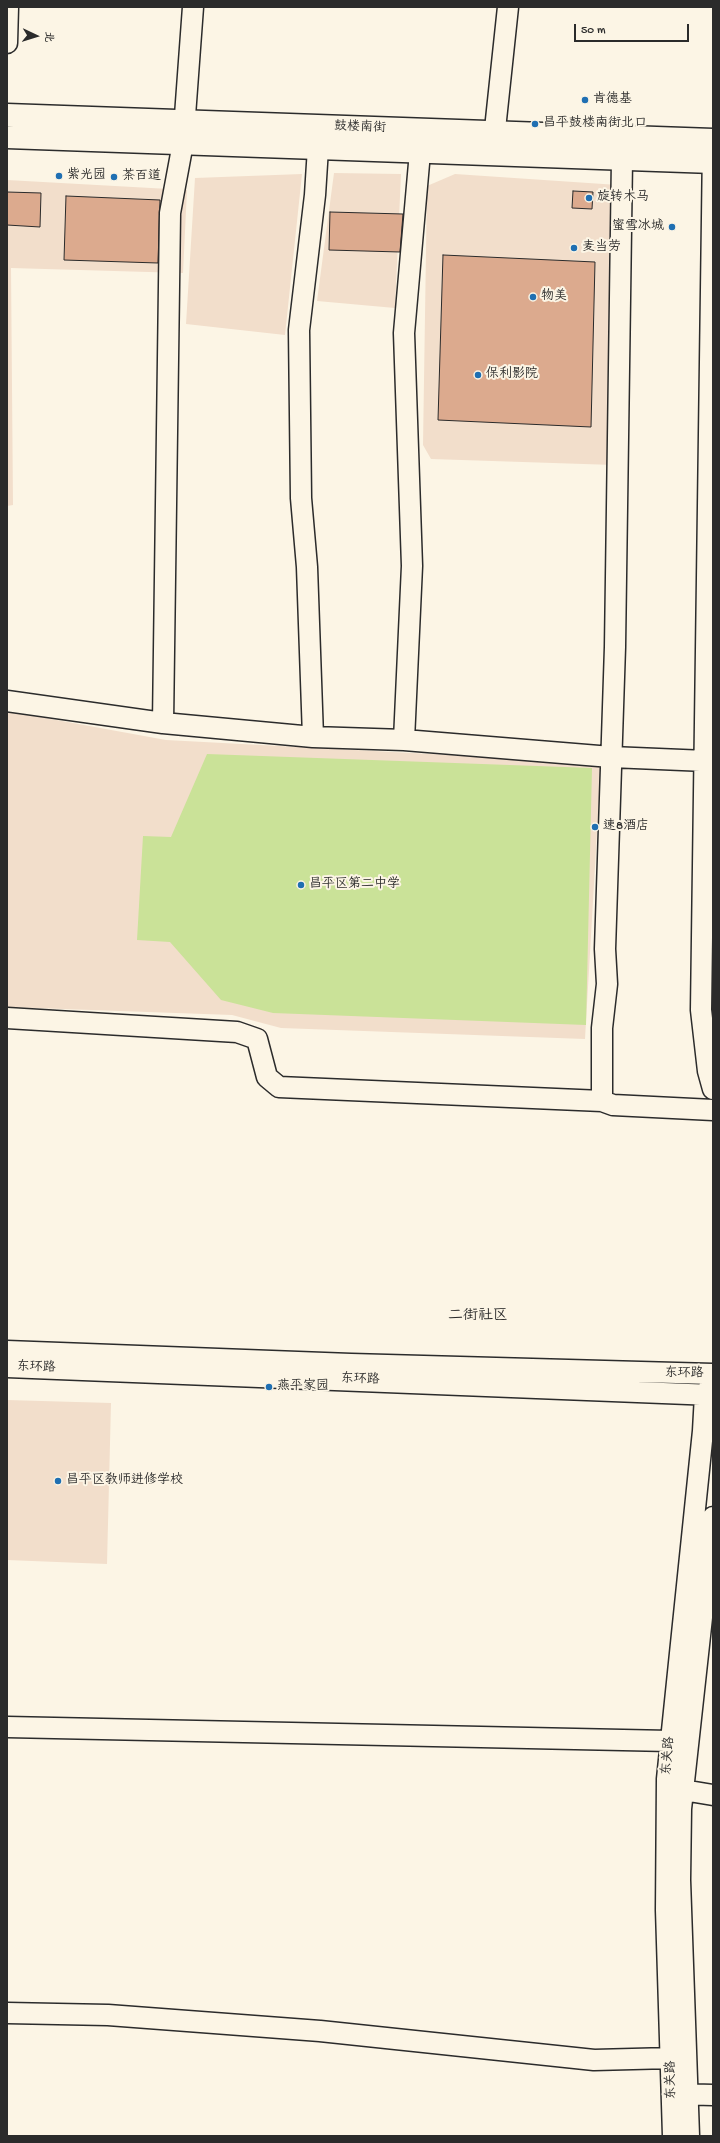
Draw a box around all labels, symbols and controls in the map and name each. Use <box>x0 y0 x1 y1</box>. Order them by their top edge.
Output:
north arrow <box>16 16 56 56</box>
scale bar <box>576 16 691 42</box>
text: 50 m <box>581 24 606 38</box>
text: 北 <box>42 31 54 43</box>
place label: 肯德基 <box>593 92 632 108</box>
marker: 肯德基 <box>580 95 590 105</box>
place label: 昌平鼓楼南街北口 <box>543 116 647 132</box>
street label: 鼓楼南街 <box>334 119 386 137</box>
marker: 昌平鼓楼南街北口 <box>530 119 540 129</box>
place label: 紫光园 <box>67 168 106 184</box>
place label: 茶百道 <box>122 169 161 185</box>
marker: 紫光园 <box>54 171 64 181</box>
marker: 茶百道 <box>109 172 119 182</box>
place label: 旋转木马 <box>597 190 649 206</box>
marker: 旋转木马 <box>584 193 594 203</box>
place label: 蜜雪冰城 <box>612 219 664 235</box>
marker: 蜜雪冰城 <box>667 222 677 232</box>
place label: 麦当劳 <box>582 240 621 256</box>
marker: 麦当劳 <box>569 243 579 253</box>
place label: 物美 <box>541 289 567 305</box>
marker: 物美 <box>528 292 538 302</box>
place label: 保利影院 <box>486 367 538 383</box>
marker: 保利影院 <box>473 370 483 380</box>
place label: 速8酒店 <box>603 819 649 835</box>
marker: 速8酒店 <box>590 822 600 832</box>
place label: 昌平区第二中学 <box>309 877 400 893</box>
marker: 昌平区第二中学 <box>296 880 306 890</box>
district label: 二街社区 <box>448 1308 508 1326</box>
street label: 东环路 <box>16 1360 56 1376</box>
street label: 东环路 <box>664 1366 704 1382</box>
street label: 东环路 <box>340 1372 380 1388</box>
place label: 燕平家园 <box>277 1379 329 1395</box>
marker: 燕平家园 <box>264 1382 274 1392</box>
place label: 昌平区教师进修学校 <box>66 1473 183 1489</box>
marker: 昌平区教师进修学校 <box>53 1476 63 1486</box>
street label: 东关路 <box>660 1736 678 1776</box>
street label: 东关路 <box>664 2060 680 2100</box>

